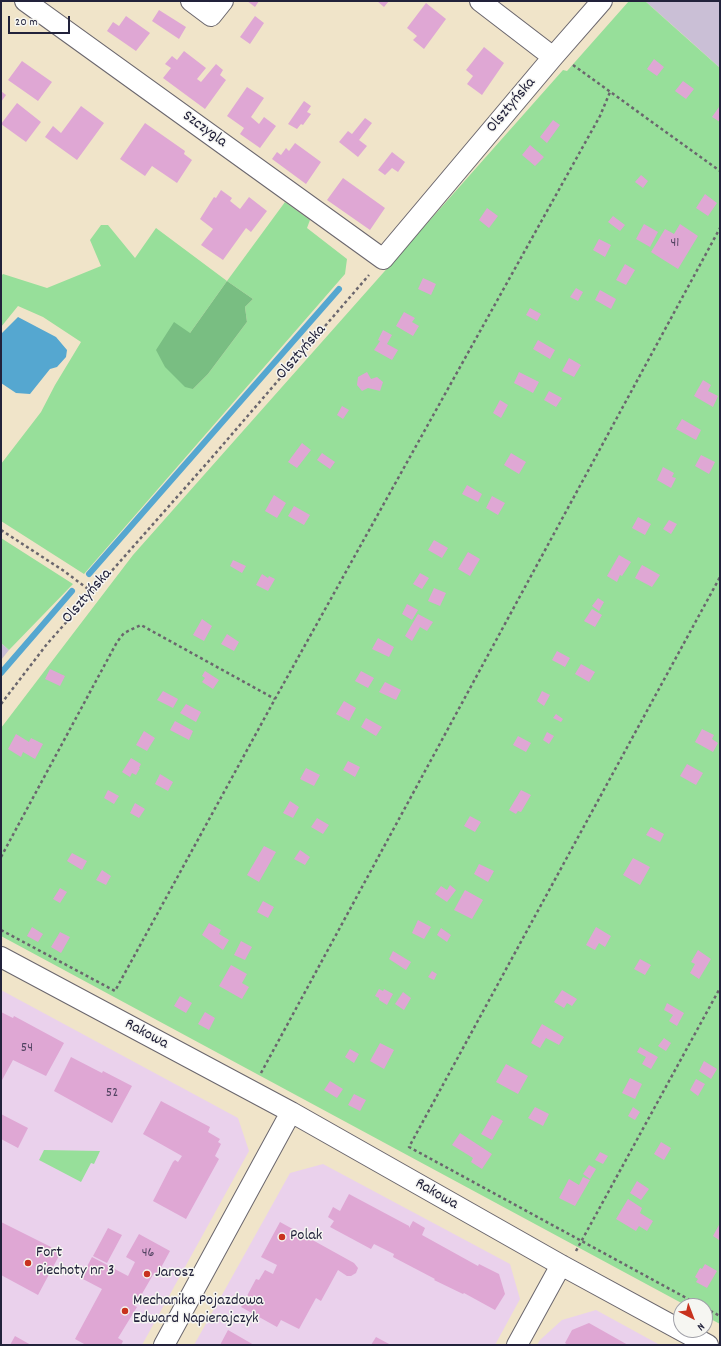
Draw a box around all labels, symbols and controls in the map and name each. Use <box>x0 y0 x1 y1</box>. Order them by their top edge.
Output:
scale bar <box>10 8 72 34</box>
text: 20 m <box>15 14 38 31</box>
street label: Olsztyńska <box>483 74 541 138</box>
street label: Szczygla <box>178 107 230 153</box>
house number: 41 <box>671 236 679 252</box>
street label: Olsztyńska <box>273 322 331 384</box>
street label: Olsztyńska <box>59 566 117 628</box>
street label: Rakowa <box>121 1016 171 1054</box>
house number: 54 <box>21 1041 33 1057</box>
house number: 52 <box>106 1086 118 1102</box>
street label: Rakowa <box>411 1175 461 1215</box>
place label: Polak <box>290 1227 322 1247</box>
marker: Polak <box>277 1232 287 1242</box>
place label: Fort Piechoty nr 3 <box>36 1244 114 1282</box>
house number: 46 <box>142 1246 154 1262</box>
marker: Fort Piechoty nr 3 <box>23 1258 33 1268</box>
place label: Jarosz <box>155 1264 194 1284</box>
marker: Jarosz <box>142 1269 152 1279</box>
place label: Mechanika Pojazdowa Edward Napierajczyk <box>133 1292 263 1330</box>
north arrow <box>673 1298 713 1338</box>
marker: Mechanika Pojazdowa Edward Napierajczyk <box>120 1306 130 1316</box>
text: N <box>693 1318 708 1334</box>

